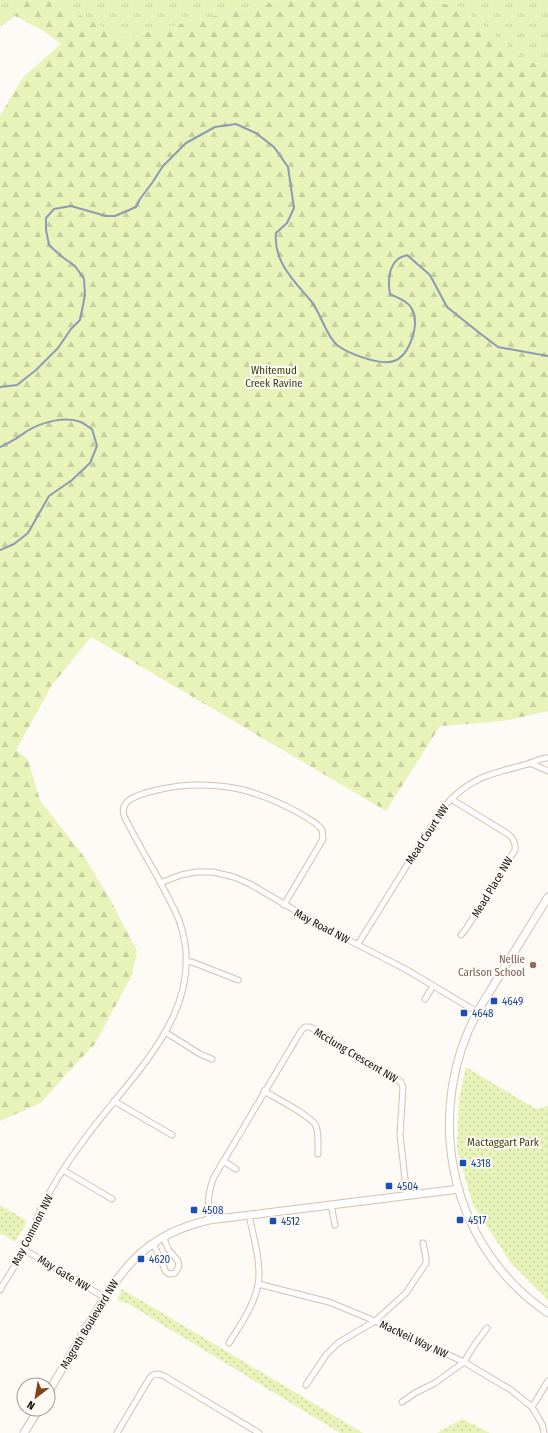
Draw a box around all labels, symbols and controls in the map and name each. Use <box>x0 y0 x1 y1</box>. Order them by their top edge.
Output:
park label: Whitemud Creek Ravine <box>245 364 303 390</box>
street label: Mead Court NW <box>403 802 452 867</box>
street label: Mead Place NW <box>469 855 516 920</box>
street label: May Road NW <box>292 906 352 946</box>
place label: Nellie Carlson School <box>458 953 525 979</box>
marker: Nellie Carlson School <box>528 960 538 970</box>
place label: 4649 <box>502 995 523 1008</box>
marker: 4649 <box>489 996 499 1006</box>
place label: 4648 <box>472 1007 494 1020</box>
marker: 4648 <box>459 1008 469 1018</box>
street label: Mcclung Crescent NW <box>312 1025 400 1086</box>
park label: Mactaggart Park <box>467 1136 540 1149</box>
place label: 4318 <box>471 1157 491 1170</box>
marker: 4318 <box>458 1158 468 1168</box>
place label: 4504 <box>397 1180 419 1193</box>
marker: 4504 <box>384 1181 394 1191</box>
street label: May Common NW <box>9 1193 56 1268</box>
place label: 4508 <box>202 1204 224 1217</box>
marker: 4508 <box>189 1205 199 1215</box>
place label: 4517 <box>468 1214 487 1227</box>
place label: 4512 <box>281 1215 300 1228</box>
marker: 4517 <box>455 1215 465 1225</box>
marker: 4512 <box>268 1216 278 1226</box>
street label: May Gate NW <box>35 1253 92 1294</box>
place label: 4620 <box>149 1253 171 1266</box>
marker: 4620 <box>136 1254 146 1264</box>
street label: Magrath Boulevard NW <box>58 1277 121 1371</box>
street label: MacNeil Way NW <box>378 1318 450 1361</box>
north arrow <box>16 1377 56 1417</box>
text: N <box>25 1398 37 1412</box>

